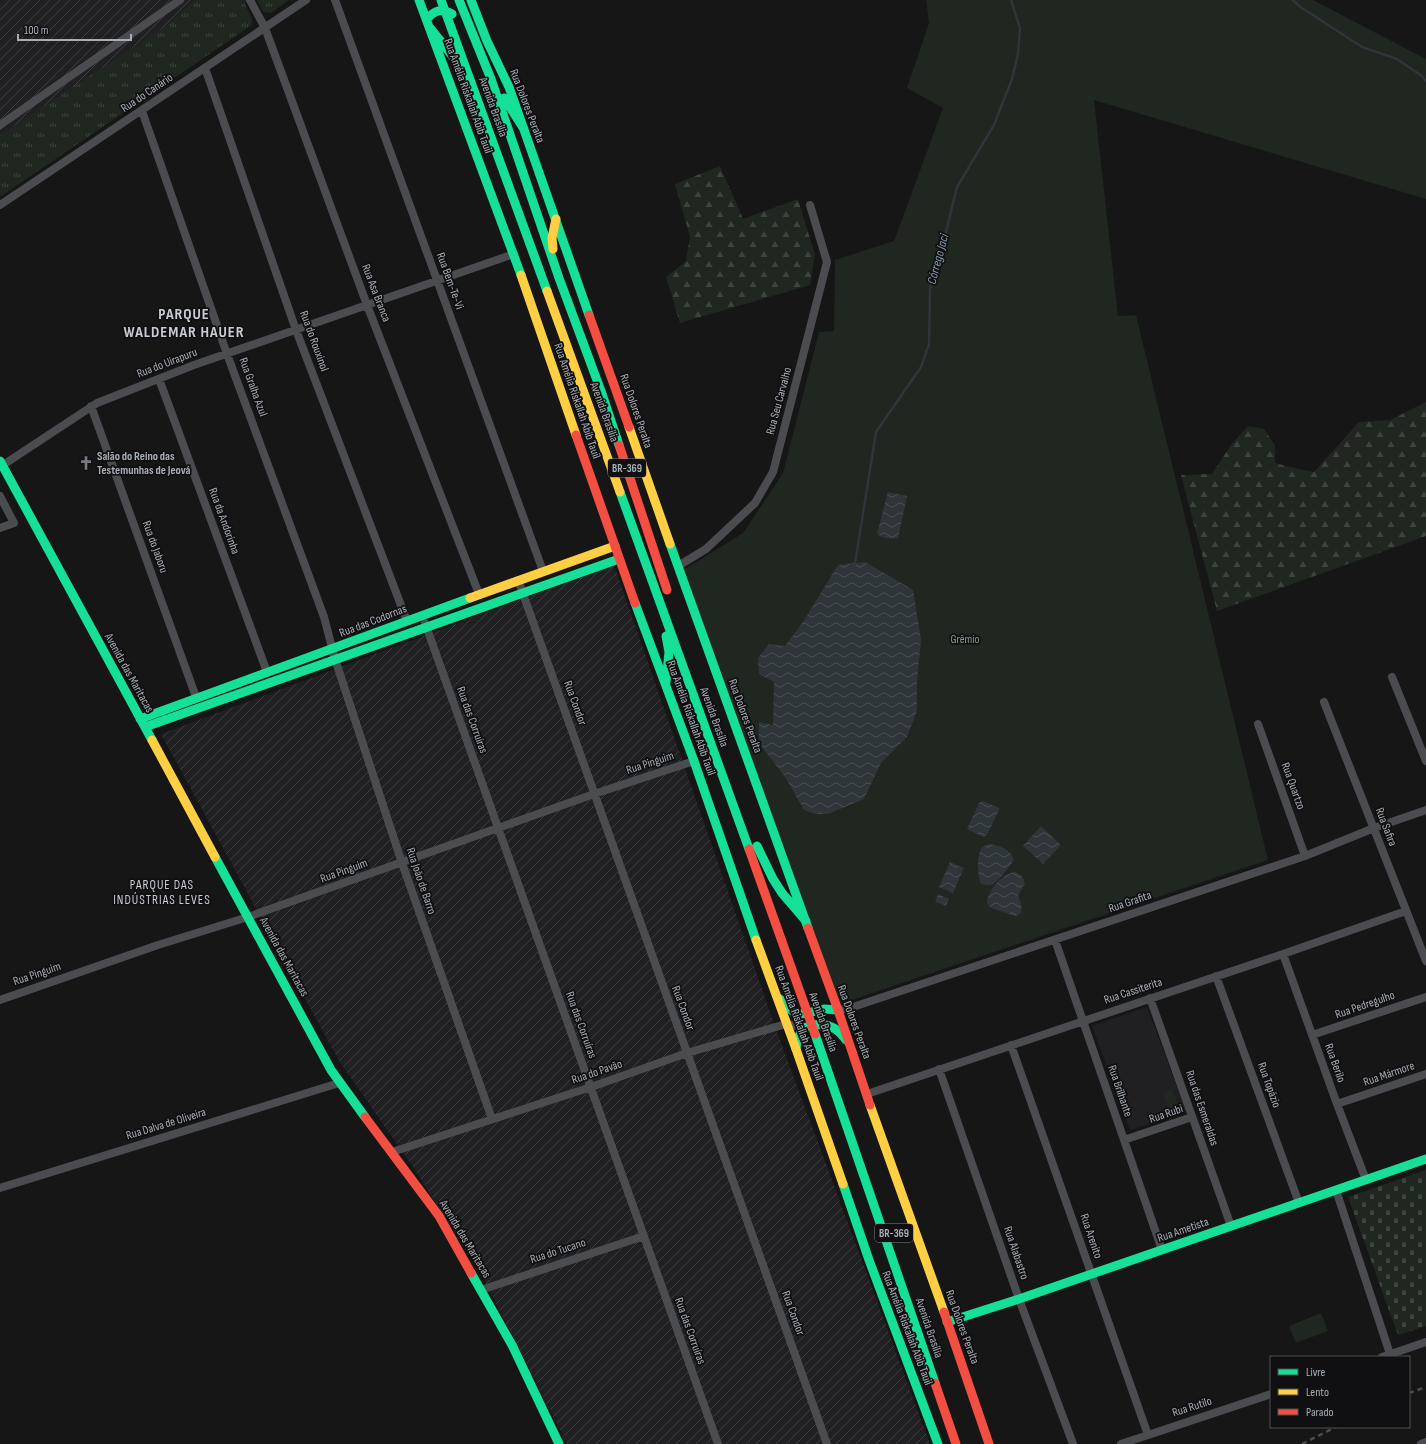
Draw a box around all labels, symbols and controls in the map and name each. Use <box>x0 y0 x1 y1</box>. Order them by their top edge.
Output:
scale bar <box>18 16 131 42</box>
text: 100 m <box>24 23 49 38</box>
street label: Rua Amélia Riskallah Abib Tauil <box>440 36 496 156</box>
street label: Rua Dolores Peralta <box>506 67 548 145</box>
street label: Rua do Canário <box>118 70 176 116</box>
street label: Avenida Brasília <box>475 74 511 139</box>
water label: Córrego Jaci <box>924 231 953 286</box>
street label: Rua Bem-Te-Vi <box>433 251 467 311</box>
street label: Rua Asa Branca <box>358 262 394 324</box>
district label: PARQUE WALDEMAR HAUER <box>123 305 245 342</box>
street label: Rua do Rouxinol <box>296 309 332 373</box>
street label: Rua Amélia Riskallah Abib Tauil <box>550 341 604 461</box>
street label: Rua do Uirapuru <box>135 345 199 381</box>
street label: Rua Gralha Azul <box>235 355 271 419</box>
street label: Rua Seu Carvalho <box>763 366 795 436</box>
street label: Rua Dolores Peralta <box>616 372 656 451</box>
street label: Avenida Brasília <box>586 379 622 444</box>
place label: Salão do Reino das Testemunhas de Jeová <box>97 449 191 478</box>
church icon: Salão do Reino das Testemunhas de Jeová <box>78 455 94 471</box>
road number: BR-369 <box>608 459 646 477</box>
street label: Rua da Andorinha <box>205 486 243 557</box>
street label: Rua do Jaboru <box>139 519 171 575</box>
street label: Rua das Codornas <box>337 601 409 641</box>
street label: Avenida das Maritacas <box>101 630 157 715</box>
park label: Grêmio <box>950 632 980 647</box>
street label: Rua Amélia Riskallah Abib Tauil <box>663 658 719 778</box>
street label: Rua Dolores Peralta <box>725 677 765 755</box>
street label: Rua Condor <box>560 679 590 728</box>
street label: Avenida Brasília <box>696 684 732 749</box>
street label: Rua das Corruíras <box>453 685 491 755</box>
street label: Rua Pinguim <box>624 748 676 778</box>
street label: Rua Quartzo <box>1278 760 1308 812</box>
street label: Rua Safira <box>1372 806 1400 849</box>
street label: Rua João de Barro <box>403 846 439 916</box>
street label: Rua Pinguim <box>318 855 370 886</box>
district label: PARQUE DAS INDÚSTRIAS LEVES <box>113 877 211 908</box>
street label: Rua Grafita <box>1107 888 1154 916</box>
street label: Avenida das Maritacas <box>256 914 312 999</box>
street label: Rua Pinguim <box>11 959 63 989</box>
street label: Rua Amélia Riskallah Abib Tauil <box>771 963 827 1083</box>
street label: Rua Cassiterita <box>1102 974 1164 1007</box>
street label: Rua Dolores Peralta <box>834 983 874 1061</box>
street label: Rua Condor <box>668 984 698 1033</box>
street label: Rua Pedregulho <box>1333 988 1397 1022</box>
street label: Avenida Brasília <box>805 989 841 1054</box>
street label: Rua das Corruíras <box>562 990 600 1060</box>
street label: Rua Berilo <box>1321 1042 1349 1084</box>
street label: Rua do Pavão <box>570 1056 624 1088</box>
street label: Rua Mármore <box>1361 1058 1417 1090</box>
street label: Rua Topázio <box>1254 1060 1284 1110</box>
street label: Rua Brilhante <box>1104 1063 1136 1119</box>
street label: Rua das Esmeraldas <box>1182 1068 1222 1148</box>
street label: Rua Rubi <box>1147 1101 1185 1127</box>
street label: Rua Dalva de Oliveira <box>124 1105 208 1143</box>
street label: Avenida das Maritacas <box>435 1196 494 1281</box>
street label: Rua Arenito <box>1076 1212 1106 1260</box>
street label: Rua Ametista <box>1155 1214 1211 1246</box>
road number: BR-369 <box>875 1224 913 1242</box>
street label: Rua Alabastro <box>1000 1225 1032 1281</box>
street label: Rua do Tucano <box>528 1235 588 1267</box>
street label: Rua Amélia Riskallah Abib Tauil <box>878 1269 936 1387</box>
street label: Rua Dolores Peralta <box>942 1288 982 1366</box>
street label: Rua Condor <box>778 1289 808 1338</box>
street label: Avenida Brasília <box>911 1295 946 1360</box>
street label: Rua das Corruíras <box>671 1296 709 1366</box>
legend <box>1270 1356 1410 1428</box>
text: Livre <box>1306 1365 1326 1380</box>
text: Lento <box>1306 1385 1329 1400</box>
street label: Rua Rutilo <box>1170 1394 1214 1420</box>
text: Parado <box>1306 1405 1333 1420</box>

